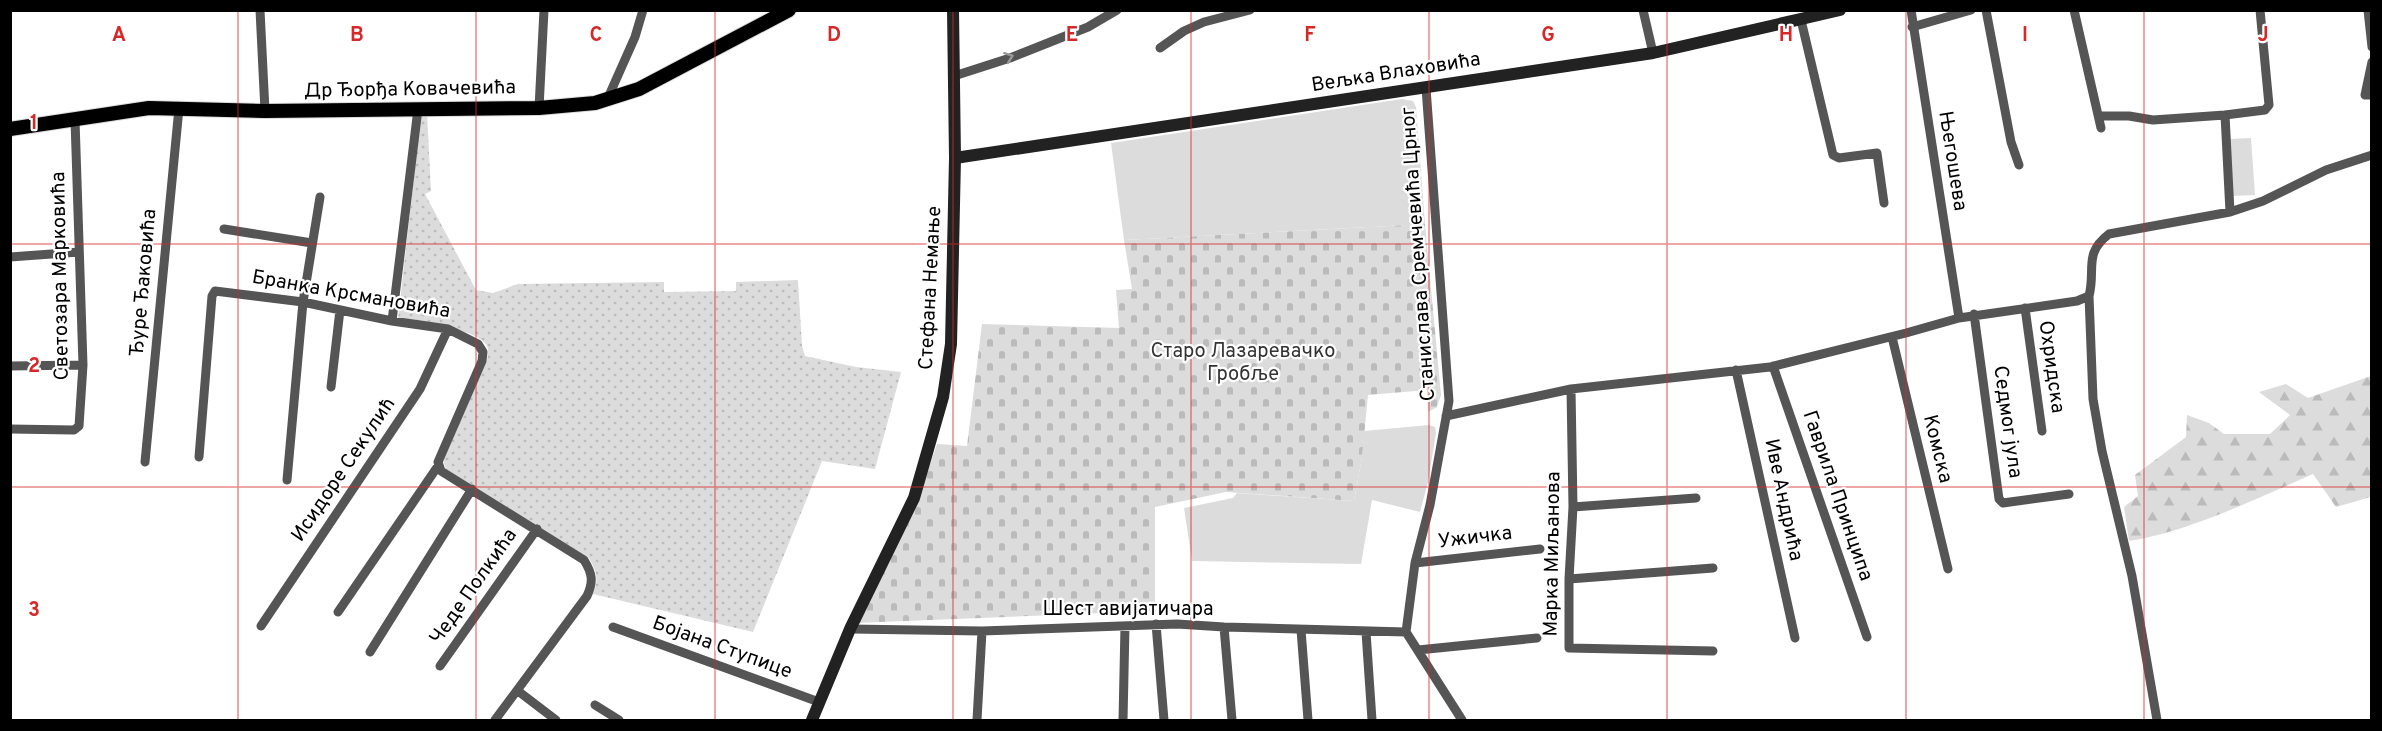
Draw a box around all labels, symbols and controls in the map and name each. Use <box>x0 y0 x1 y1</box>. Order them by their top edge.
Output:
text: A <box>112 23 126 49</box>
text: B <box>350 23 364 49</box>
text: C <box>590 23 602 49</box>
text: D <box>827 23 841 49</box>
text: E <box>1066 23 1078 49</box>
text: F <box>1304 23 1316 49</box>
text: G <box>1541 23 1555 49</box>
text: H <box>1779 23 1793 49</box>
text: I <box>2022 23 2028 49</box>
text: J <box>2257 23 2269 49</box>
street label: Вељка Влаховића <box>1310 47 1482 99</box>
one-way arrow <box>1004 52 1014 65</box>
street label: Др Ђорђа Ковачевића <box>304 75 516 105</box>
street label: Станислава Сремчевића Црног <box>1396 106 1442 402</box>
street label: Његошева <box>1931 109 1973 213</box>
text: 1 <box>30 111 38 137</box>
street label: Светозара Марковића <box>46 171 76 381</box>
street label: Стефана Немање <box>914 205 948 371</box>
street label: Ђуре Ђаковића <box>125 208 163 358</box>
street label: Бранка Крсмановића <box>250 265 452 325</box>
street label: Охридска <box>2032 319 2070 415</box>
park label: Старо Лазаревачко Гробље <box>1151 339 1335 388</box>
text: 2 <box>28 354 40 380</box>
street label: Седмог јула <box>1986 364 2028 480</box>
street label: Исидоре Секулић <box>286 393 402 547</box>
street label: Гаврила Принципа <box>1796 407 1878 585</box>
street label: Комска <box>1916 412 1958 486</box>
street label: Иве Андрића <box>1757 437 1809 563</box>
street label: Марка Миљанова <box>1539 471 1567 637</box>
street label: Ужичка <box>1436 521 1514 555</box>
street label: Чеде Полкића <box>424 524 524 650</box>
street label: Шест авијатичара <box>1042 597 1214 623</box>
text: 3 <box>28 598 40 624</box>
street label: Бојана Ступице <box>648 611 796 685</box>

